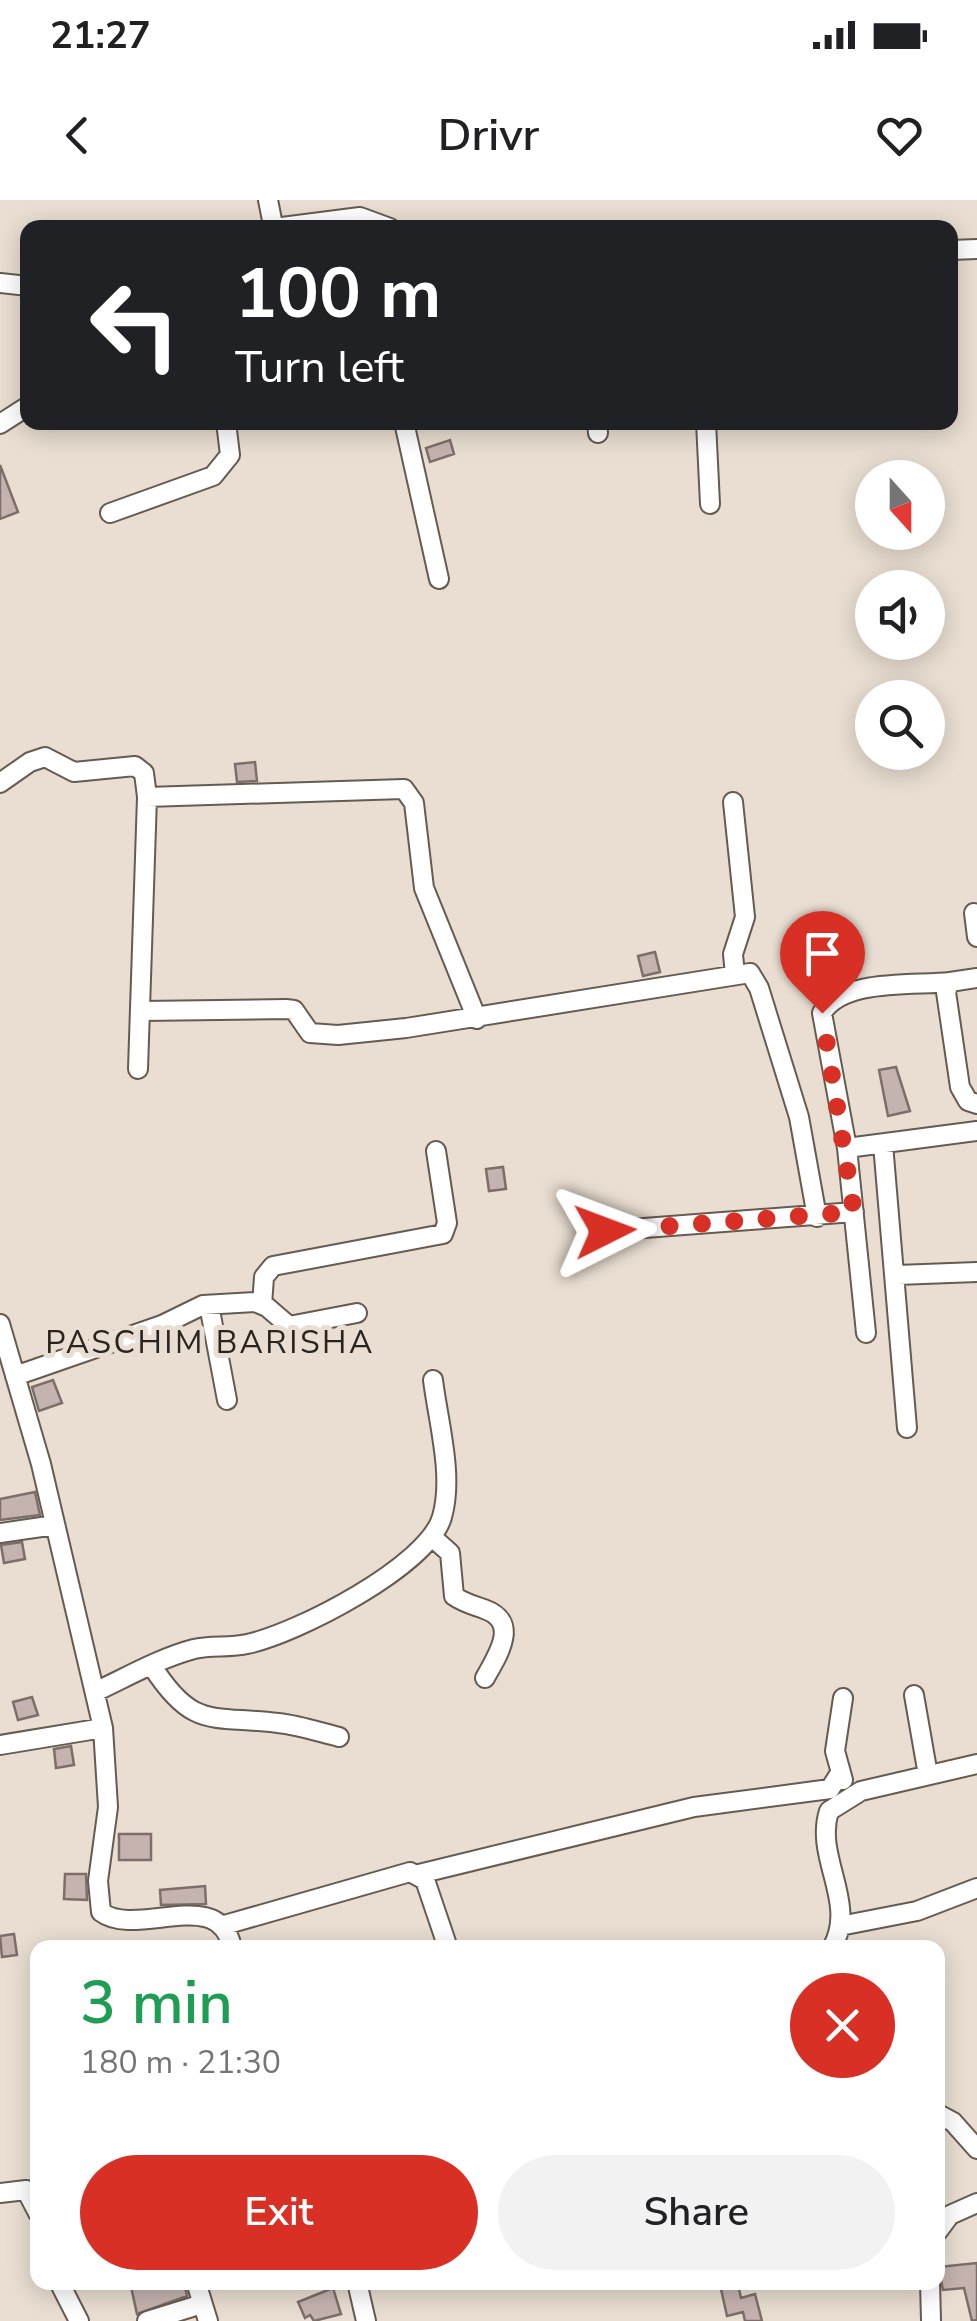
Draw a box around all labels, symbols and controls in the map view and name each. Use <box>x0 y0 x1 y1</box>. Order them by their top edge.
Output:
text: 21:27 <box>50 10 151 61</box>
text: Drivr <box>438 105 539 166</box>
icon: back <box>50 108 105 163</box>
icon: heart <box>872 108 927 163</box>
text: 100 m <box>235 246 441 342</box>
icon: left <box>70 260 200 390</box>
text: Turn left <box>235 337 404 398</box>
north arrow <box>855 460 945 550</box>
map controls <box>855 460 945 770</box>
button: sound <box>855 570 945 660</box>
button: search <box>855 680 945 770</box>
pin <box>780 911 865 1014</box>
icon: arrive <box>795 926 850 981</box>
position arrow <box>553 1179 657 1283</box>
district label: PASCHIM BARISHA <box>45 1321 375 1364</box>
text: 3 min <box>80 1962 233 2044</box>
button: close <box>790 1973 895 2078</box>
text: 180 m · 21:30 <box>80 2041 281 2084</box>
button: Exit <box>80 2155 478 2270</box>
button: Share <box>498 2155 895 2270</box>

